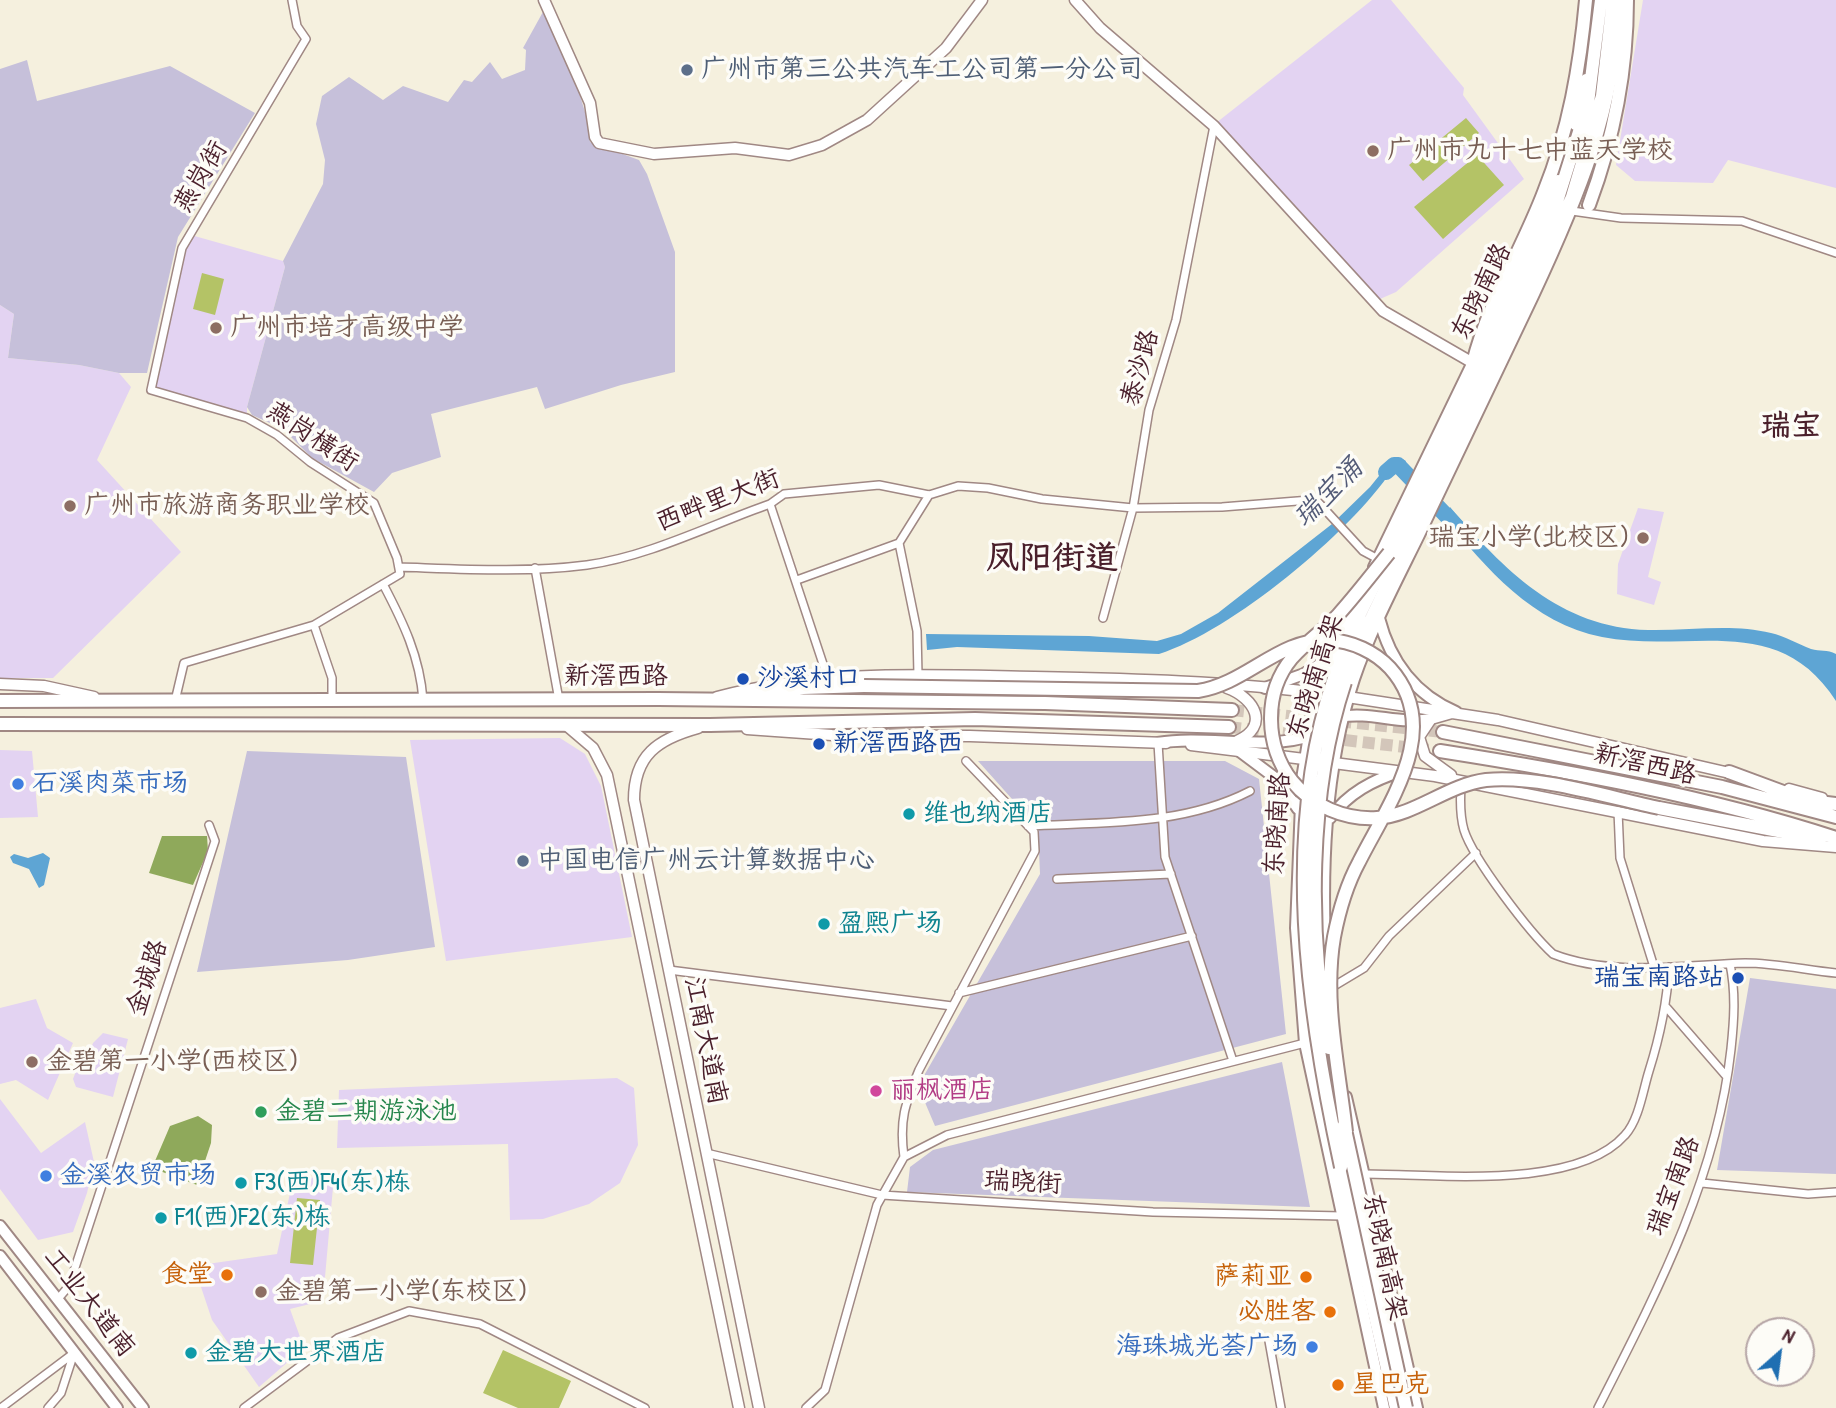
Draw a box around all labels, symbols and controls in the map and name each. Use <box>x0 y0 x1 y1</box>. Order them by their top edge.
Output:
place label: 广州市第三公共汽车工公司第一分公司 <box>701 54 1143 86</box>
marker: 广州市第三公共汽车工公司第一分公司 <box>679 62 695 78</box>
place label: 广州市九十七中蓝天学校 <box>1387 135 1673 167</box>
street label: 燕岗街 <box>168 136 234 218</box>
marker: 广州市九十七中蓝天学校 <box>1365 143 1381 159</box>
street label: 东晓南路 <box>1445 238 1519 346</box>
place label: 广州市培才高级中学 <box>230 312 464 344</box>
marker: 广州市培才高级中学 <box>208 320 224 336</box>
street label: 泰沙路 <box>1116 326 1166 410</box>
street label: 燕岗横街 <box>260 395 364 479</box>
district label: 瑞宝 <box>1761 409 1821 445</box>
water label: 瑞宝涌 <box>1287 451 1371 535</box>
street label: 西畔里大街 <box>652 463 784 539</box>
place label: 广州市旅游商务职业学校 <box>84 490 370 522</box>
marker: 广州市旅游商务职业学校 <box>62 498 78 514</box>
place label: 瑞宝小学(北校区) <box>1429 522 1629 554</box>
marker: 瑞宝小学(北校区) <box>1635 530 1651 546</box>
district label: 凤阳街道 <box>986 539 1118 579</box>
street label: 东晓南高架 <box>1281 610 1351 744</box>
street label: 新滘西路 <box>564 661 668 693</box>
place label: 沙溪村口 <box>757 663 861 695</box>
marker: 沙溪村口 <box>735 671 751 687</box>
place label: 新滘西路西 <box>833 728 963 760</box>
marker: 新滘西路西 <box>811 736 827 752</box>
street label: 新滘西路 <box>1591 738 1699 792</box>
place label: 石溪肉菜市场 <box>32 768 188 800</box>
street label: 东晓南路 <box>1259 771 1297 877</box>
marker: 石溪肉菜市场 <box>10 776 26 792</box>
place label: 维也纳酒店 <box>923 798 1053 830</box>
marker: 维也纳酒店 <box>901 806 917 822</box>
place label: 中国电信广州云计算数据中心 <box>537 845 875 877</box>
marker: 中国电信广州云计算数据中心 <box>515 853 531 869</box>
place label: 盈熙广场 <box>838 908 942 940</box>
marker: 盈熙广场 <box>816 916 832 932</box>
street label: 金诚路 <box>121 936 175 1020</box>
place label: 瑞宝南路站 <box>1594 962 1724 994</box>
marker: 瑞宝南路站 <box>1730 970 1746 986</box>
street label: 江南大道南 <box>677 974 733 1108</box>
place label: 金碧第一小学(西校区) <box>46 1046 298 1078</box>
marker: 金碧第一小学(西校区) <box>24 1054 40 1070</box>
place label: 丽枫酒店 <box>890 1075 994 1107</box>
marker: 丽枫酒店 <box>868 1083 884 1099</box>
place label: 金碧二期游泳池 <box>275 1096 457 1128</box>
marker: 金碧二期游泳池 <box>253 1104 269 1120</box>
street label: 瑞宝南路 <box>1641 1132 1707 1240</box>
place label: 金溪农贸市场 <box>60 1160 216 1192</box>
street label: 瑞晓街 <box>983 1165 1063 1201</box>
place label: F3(西)F4(东)栋 <box>255 1167 410 1199</box>
marker: 金溪农贸市场 <box>38 1168 54 1184</box>
marker: F3(西)F4(东)栋 <box>233 1175 249 1191</box>
street label: 东晓南高架 <box>1355 1190 1413 1324</box>
place label: F1(西)F2(东)栋 <box>175 1202 330 1234</box>
marker: F1(西)F2(东)栋 <box>153 1210 169 1226</box>
street label: 工业大道南 <box>37 1242 141 1364</box>
place label: 食堂 <box>161 1259 213 1291</box>
place label: 萨莉亚 <box>1214 1261 1292 1293</box>
marker: 食堂 <box>219 1267 235 1283</box>
marker: 萨莉亚 <box>1298 1269 1314 1285</box>
place label: 金碧第一小学(东校区) <box>275 1276 527 1308</box>
marker: 金碧第一小学(东校区) <box>253 1284 269 1300</box>
place label: 必胜客 <box>1238 1296 1316 1328</box>
marker: 必胜客 <box>1322 1304 1338 1320</box>
north arrow <box>1745 1317 1815 1387</box>
text: N <box>1778 1321 1799 1349</box>
place label: 海珠城光荟广场 <box>1116 1331 1298 1363</box>
place label: 金碧大世界酒店 <box>205 1337 387 1369</box>
marker: 海珠城光荟广场 <box>1304 1339 1320 1355</box>
marker: 金碧大世界酒店 <box>183 1345 199 1361</box>
place label: 星巴克 <box>1352 1369 1430 1401</box>
marker: 星巴克 <box>1330 1377 1346 1393</box>

